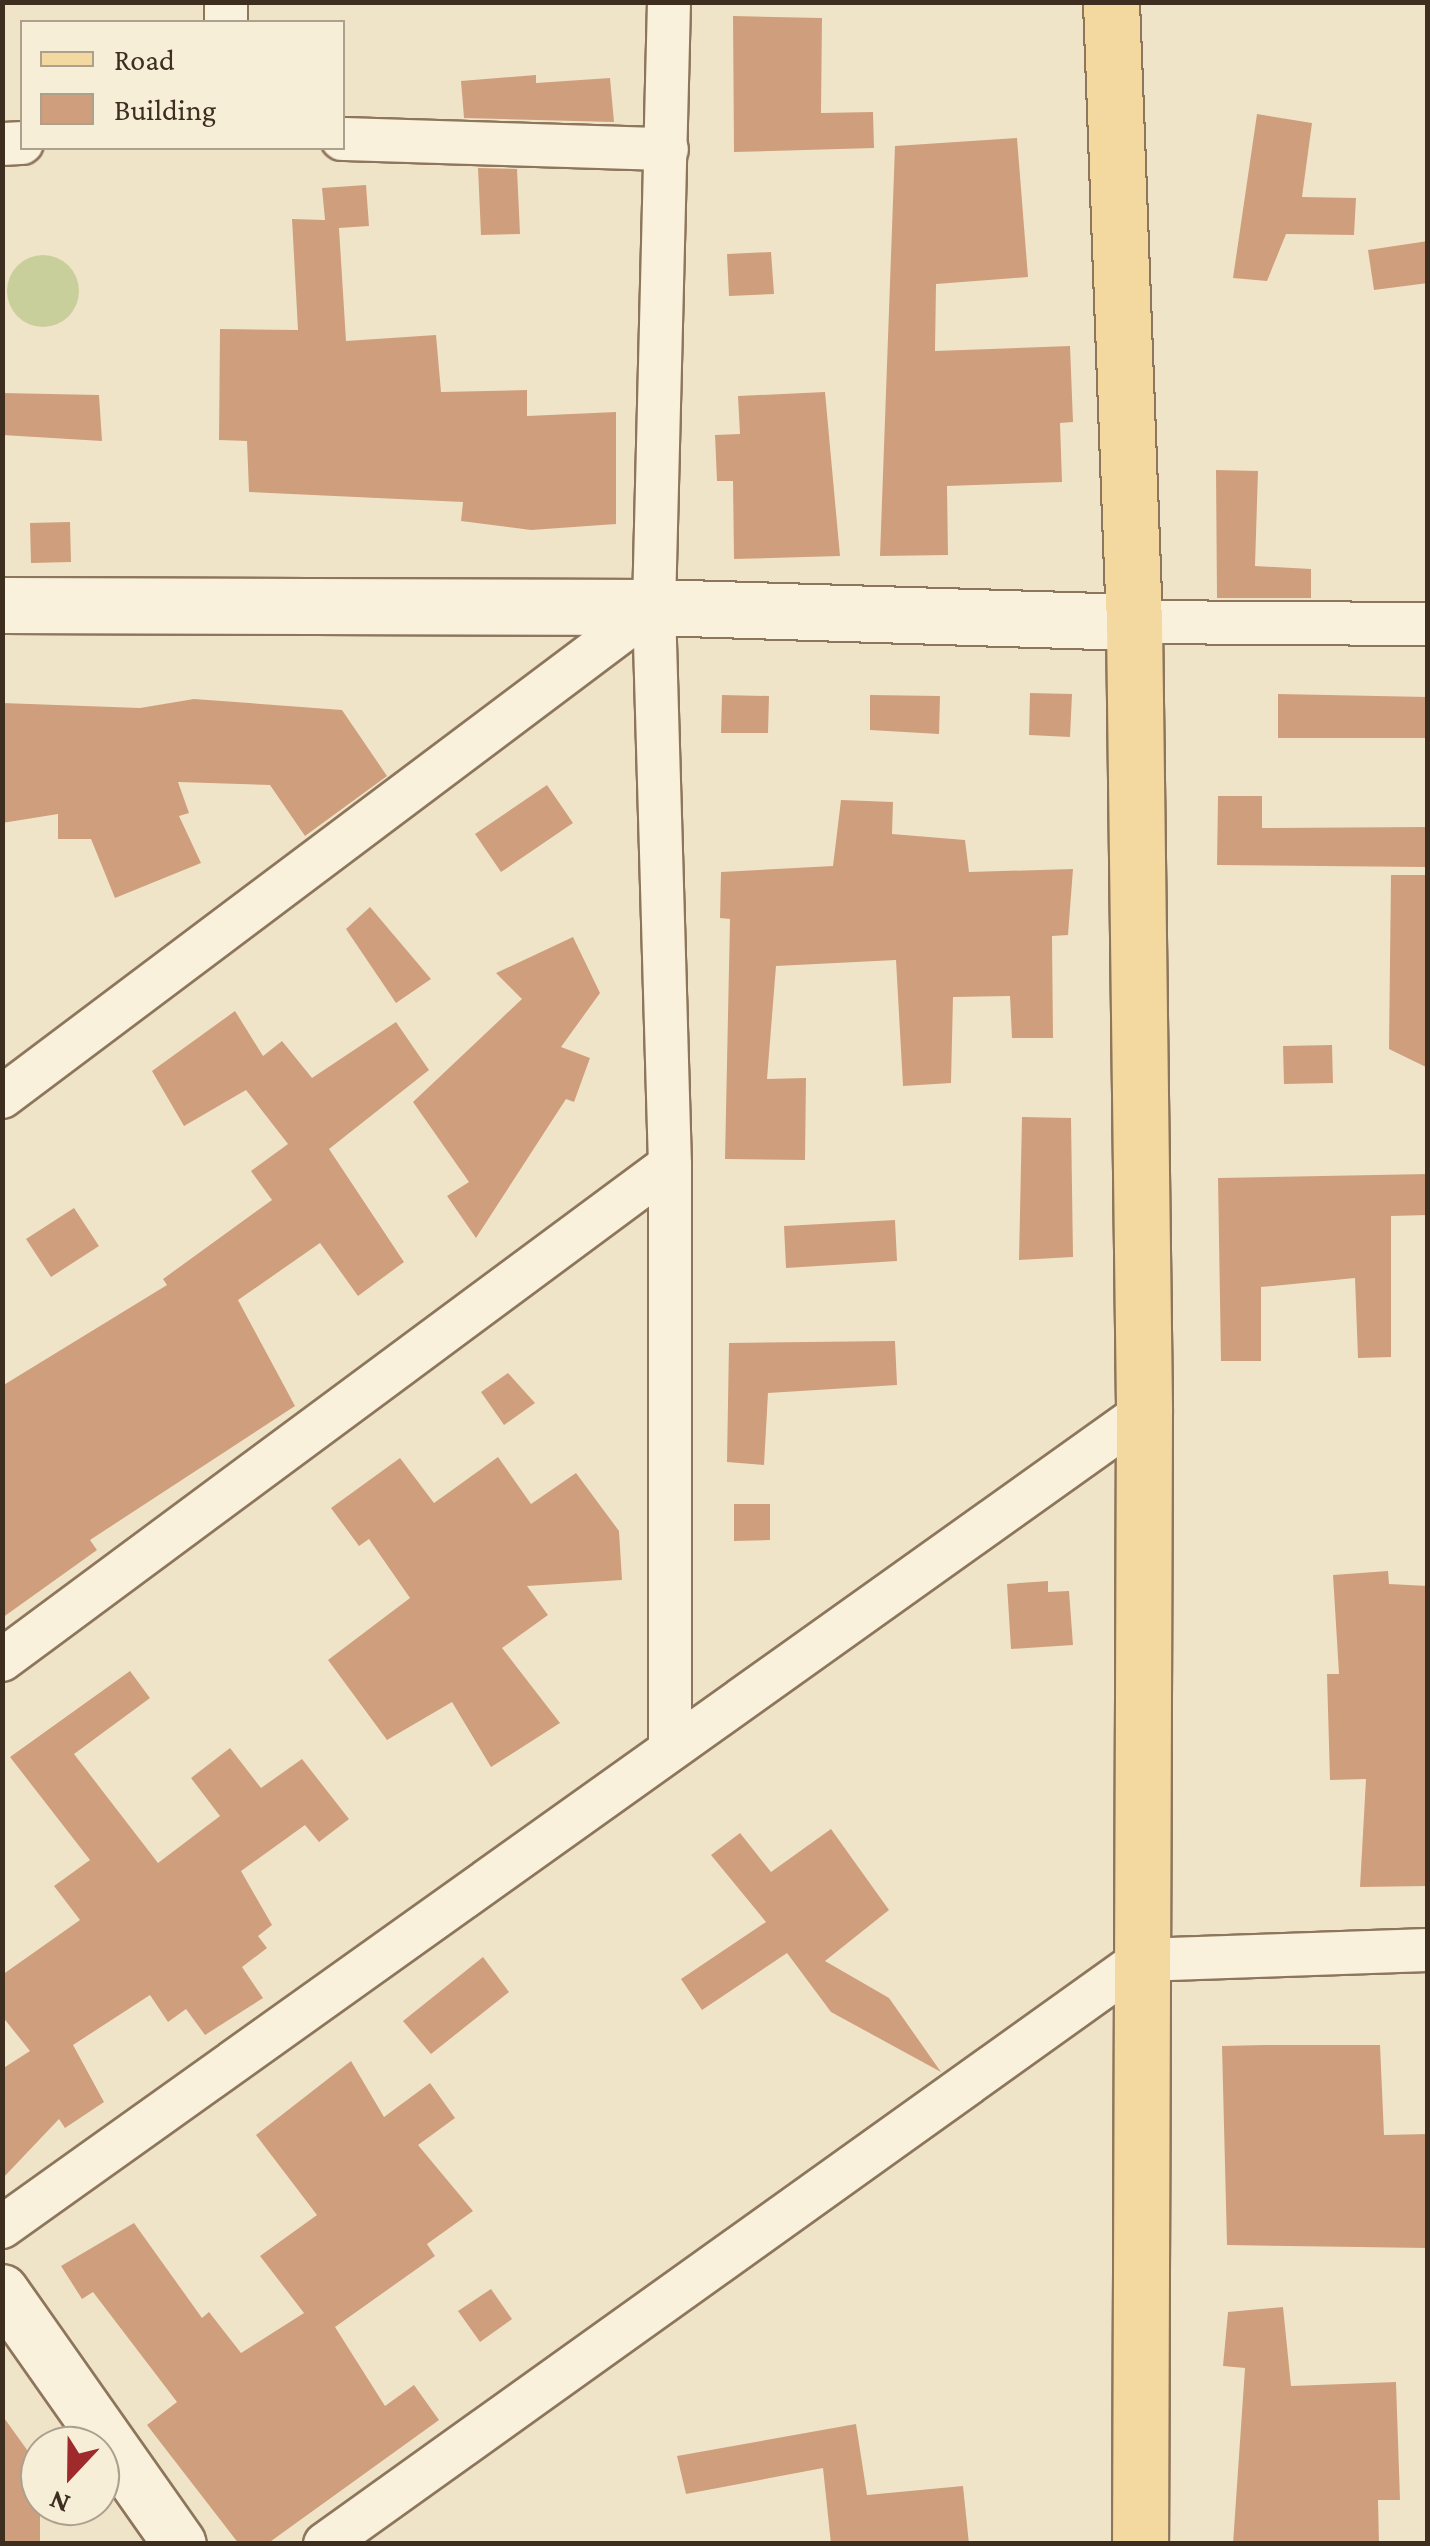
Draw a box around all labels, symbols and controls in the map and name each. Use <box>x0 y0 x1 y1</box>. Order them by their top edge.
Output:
legend <box>20 20 345 150</box>
text: Road <box>114 43 175 76</box>
text: Building <box>114 93 216 126</box>
north arrow <box>20 2426 120 2526</box>
text: N <box>45 2484 74 2520</box>

